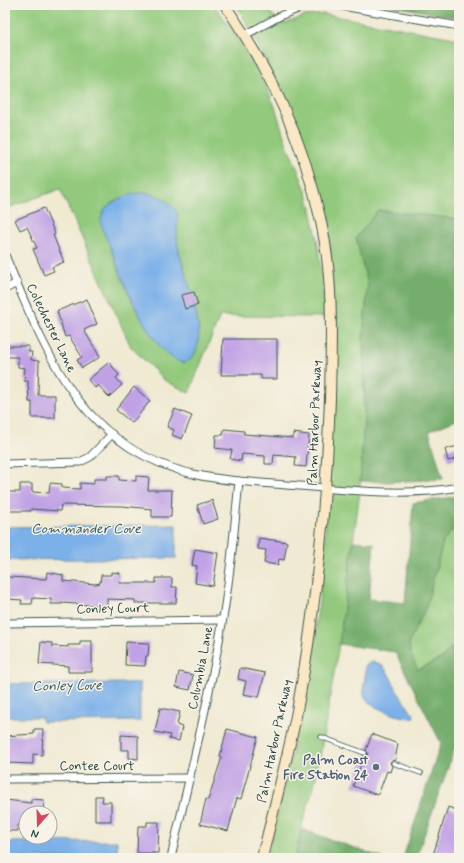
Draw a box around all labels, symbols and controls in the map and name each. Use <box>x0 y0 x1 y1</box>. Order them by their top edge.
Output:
street label: Colechester Lane <box>22 281 80 375</box>
street label: Palm Harbor Parkway <box>304 360 326 486</box>
water label: Commander Cove <box>31 520 142 538</box>
street label: Conley Court <box>76 600 150 618</box>
street label: Columbia Lane <box>185 625 217 711</box>
water label: Conley Cove <box>32 676 103 696</box>
street label: Palm Harbor Parkway <box>254 678 296 804</box>
place label: Palm Coast Fire Station 24 <box>283 752 369 784</box>
street label: Contee Court <box>60 758 134 775</box>
marker: Palm Coast Fire Station 24 <box>371 762 381 772</box>
north arrow <box>18 805 58 845</box>
text: N <box>29 826 41 841</box>

